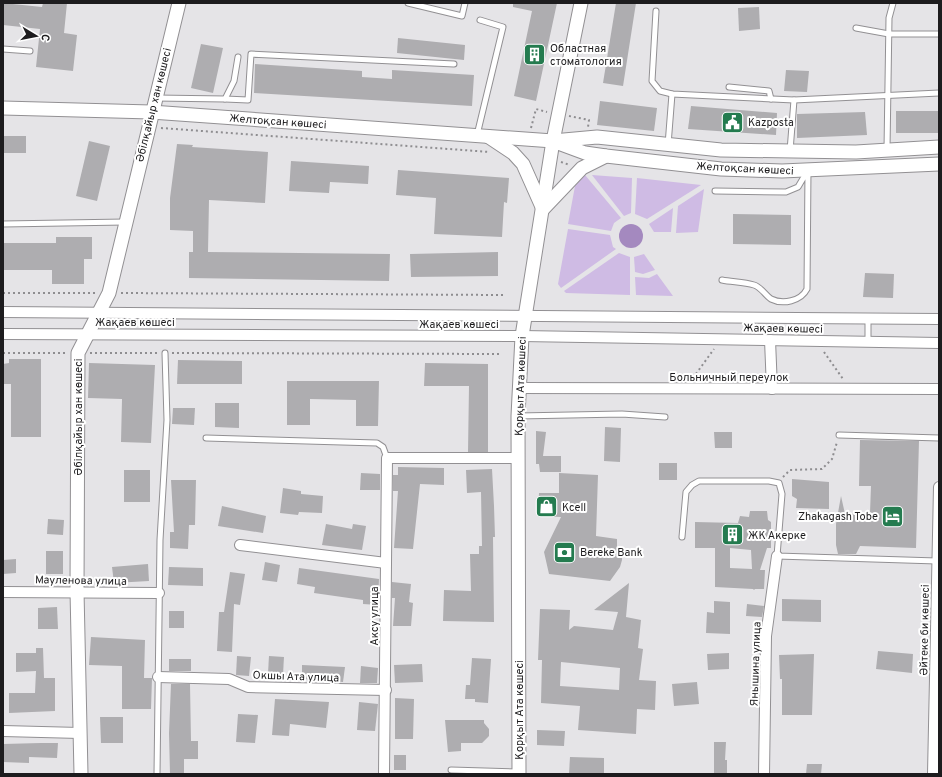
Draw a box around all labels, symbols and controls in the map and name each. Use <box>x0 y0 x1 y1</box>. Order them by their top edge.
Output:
north arrow <box>16 16 56 56</box>
text: С <box>37 33 52 42</box>
building icon: Областная стоматология <box>521 41 547 67</box>
place label: Областная стоматология <box>550 42 622 69</box>
street label: Әбілқайыр хан көшесі <box>133 47 175 164</box>
public building icon: Kazposta <box>720 109 746 135</box>
street label: Желтоқсан көшесі <box>229 112 327 132</box>
place label: Kazposta <box>748 116 794 130</box>
street label: Желтоқсан көшесі <box>696 159 794 179</box>
street label: Жақаев көшесі <box>95 316 175 330</box>
street label: Жақаев көшесі <box>419 318 499 332</box>
street label: Жақаев көшесі <box>743 321 823 337</box>
street label: Қорқыт Ата көшесі <box>512 336 530 436</box>
street label: Әбілқайыр хан көшесі <box>72 358 86 476</box>
street label: Больничный переулок <box>669 371 789 385</box>
shop icon: Kcell <box>534 494 560 520</box>
place label: Kcell <box>562 501 586 515</box>
hotel icon: Zhakagash Tobe <box>880 503 906 529</box>
place label: Zhakagash Tobe <box>798 510 878 524</box>
building icon: ЖК Акерке <box>720 522 746 548</box>
place label: ЖК Акерке <box>748 529 806 543</box>
bank icon: Bereke Bank <box>551 539 577 565</box>
place label: Bereke Bank <box>580 546 643 560</box>
street label: Мауленова улица <box>35 573 127 589</box>
street label: Әйтеке би көшесі <box>917 584 933 676</box>
street label: Аксу улица <box>368 586 382 646</box>
street label: Янышина улица <box>748 621 764 707</box>
street label: Қорқыт Ата көшесі <box>513 660 527 760</box>
street label: Окшы Ата улица <box>252 668 340 686</box>

